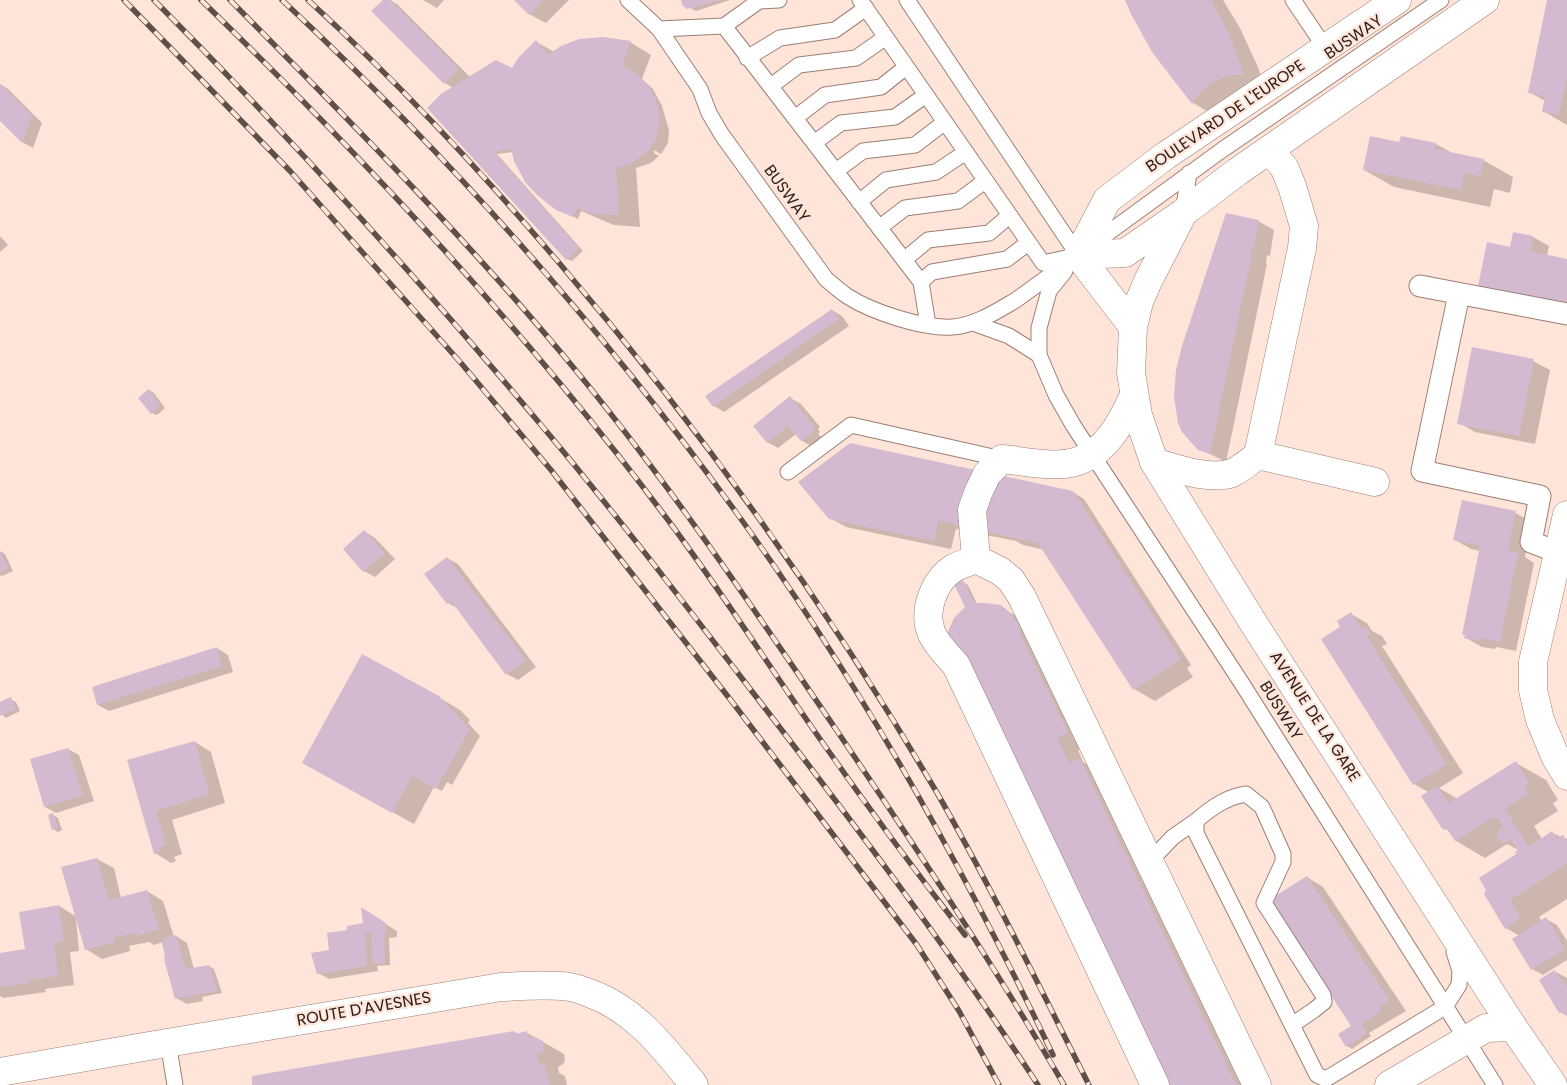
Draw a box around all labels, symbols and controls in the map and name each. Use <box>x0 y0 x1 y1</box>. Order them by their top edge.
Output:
street label: BUSWAY <box>1321 12 1387 64</box>
street label: BOULEVARD DE L'EUROPE <box>1143 57 1309 177</box>
street label: BUSWAY <box>759 162 813 226</box>
street label: AVENUE DE LA GARE <box>1265 648 1363 786</box>
street label: BUSWAY <box>1254 678 1306 744</box>
street label: ROUTE D'AVESNES <box>295 989 433 1031</box>

